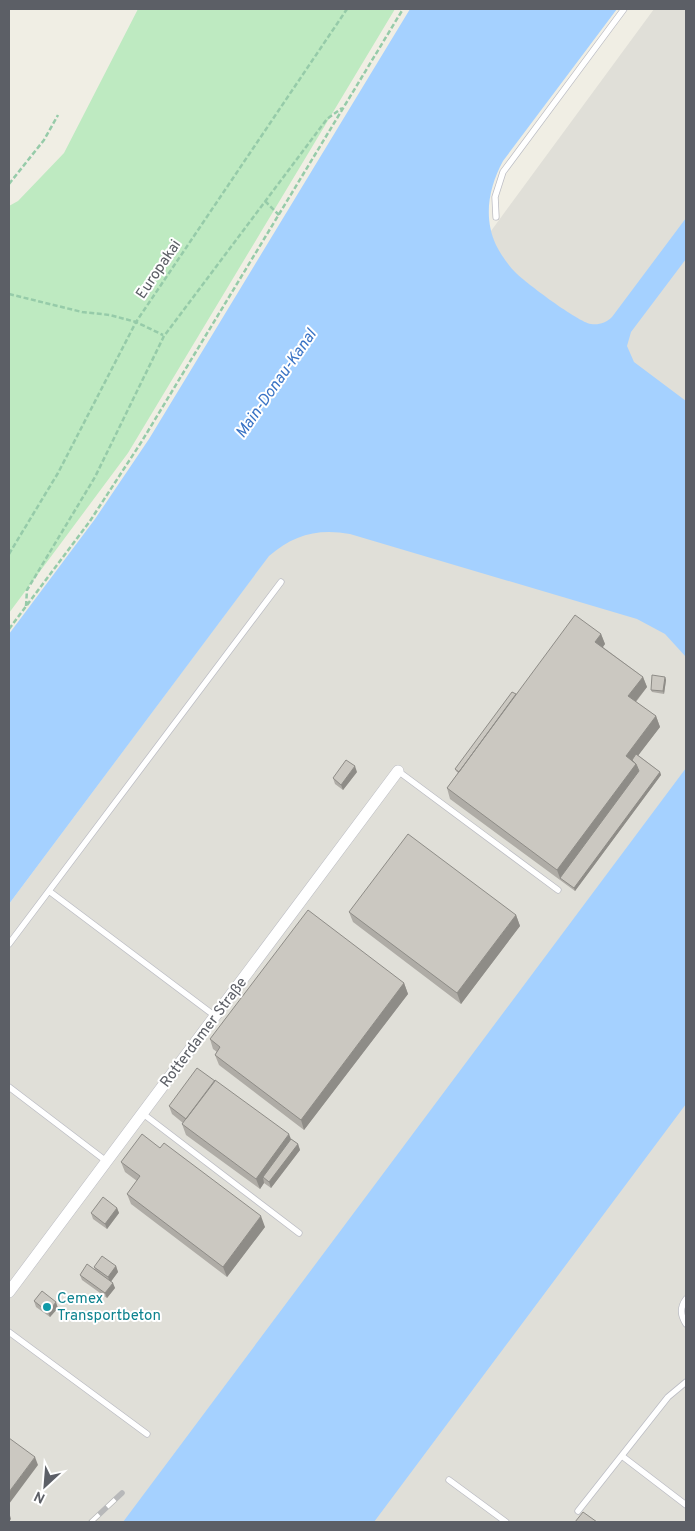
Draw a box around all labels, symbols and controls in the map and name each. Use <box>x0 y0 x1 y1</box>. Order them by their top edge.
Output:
street label: Europakai <box>133 237 186 303</box>
water label: Main-Donau-Kanal <box>232 325 322 442</box>
street label: Rotterdamer Straße <box>157 974 252 1092</box>
place label: Cemex Transportbeton <box>57 1290 161 1326</box>
marker: Cemex Transportbeton <box>41 1301 53 1313</box>
north arrow <box>20 1461 70 1511</box>
text: N <box>32 1486 48 1506</box>

